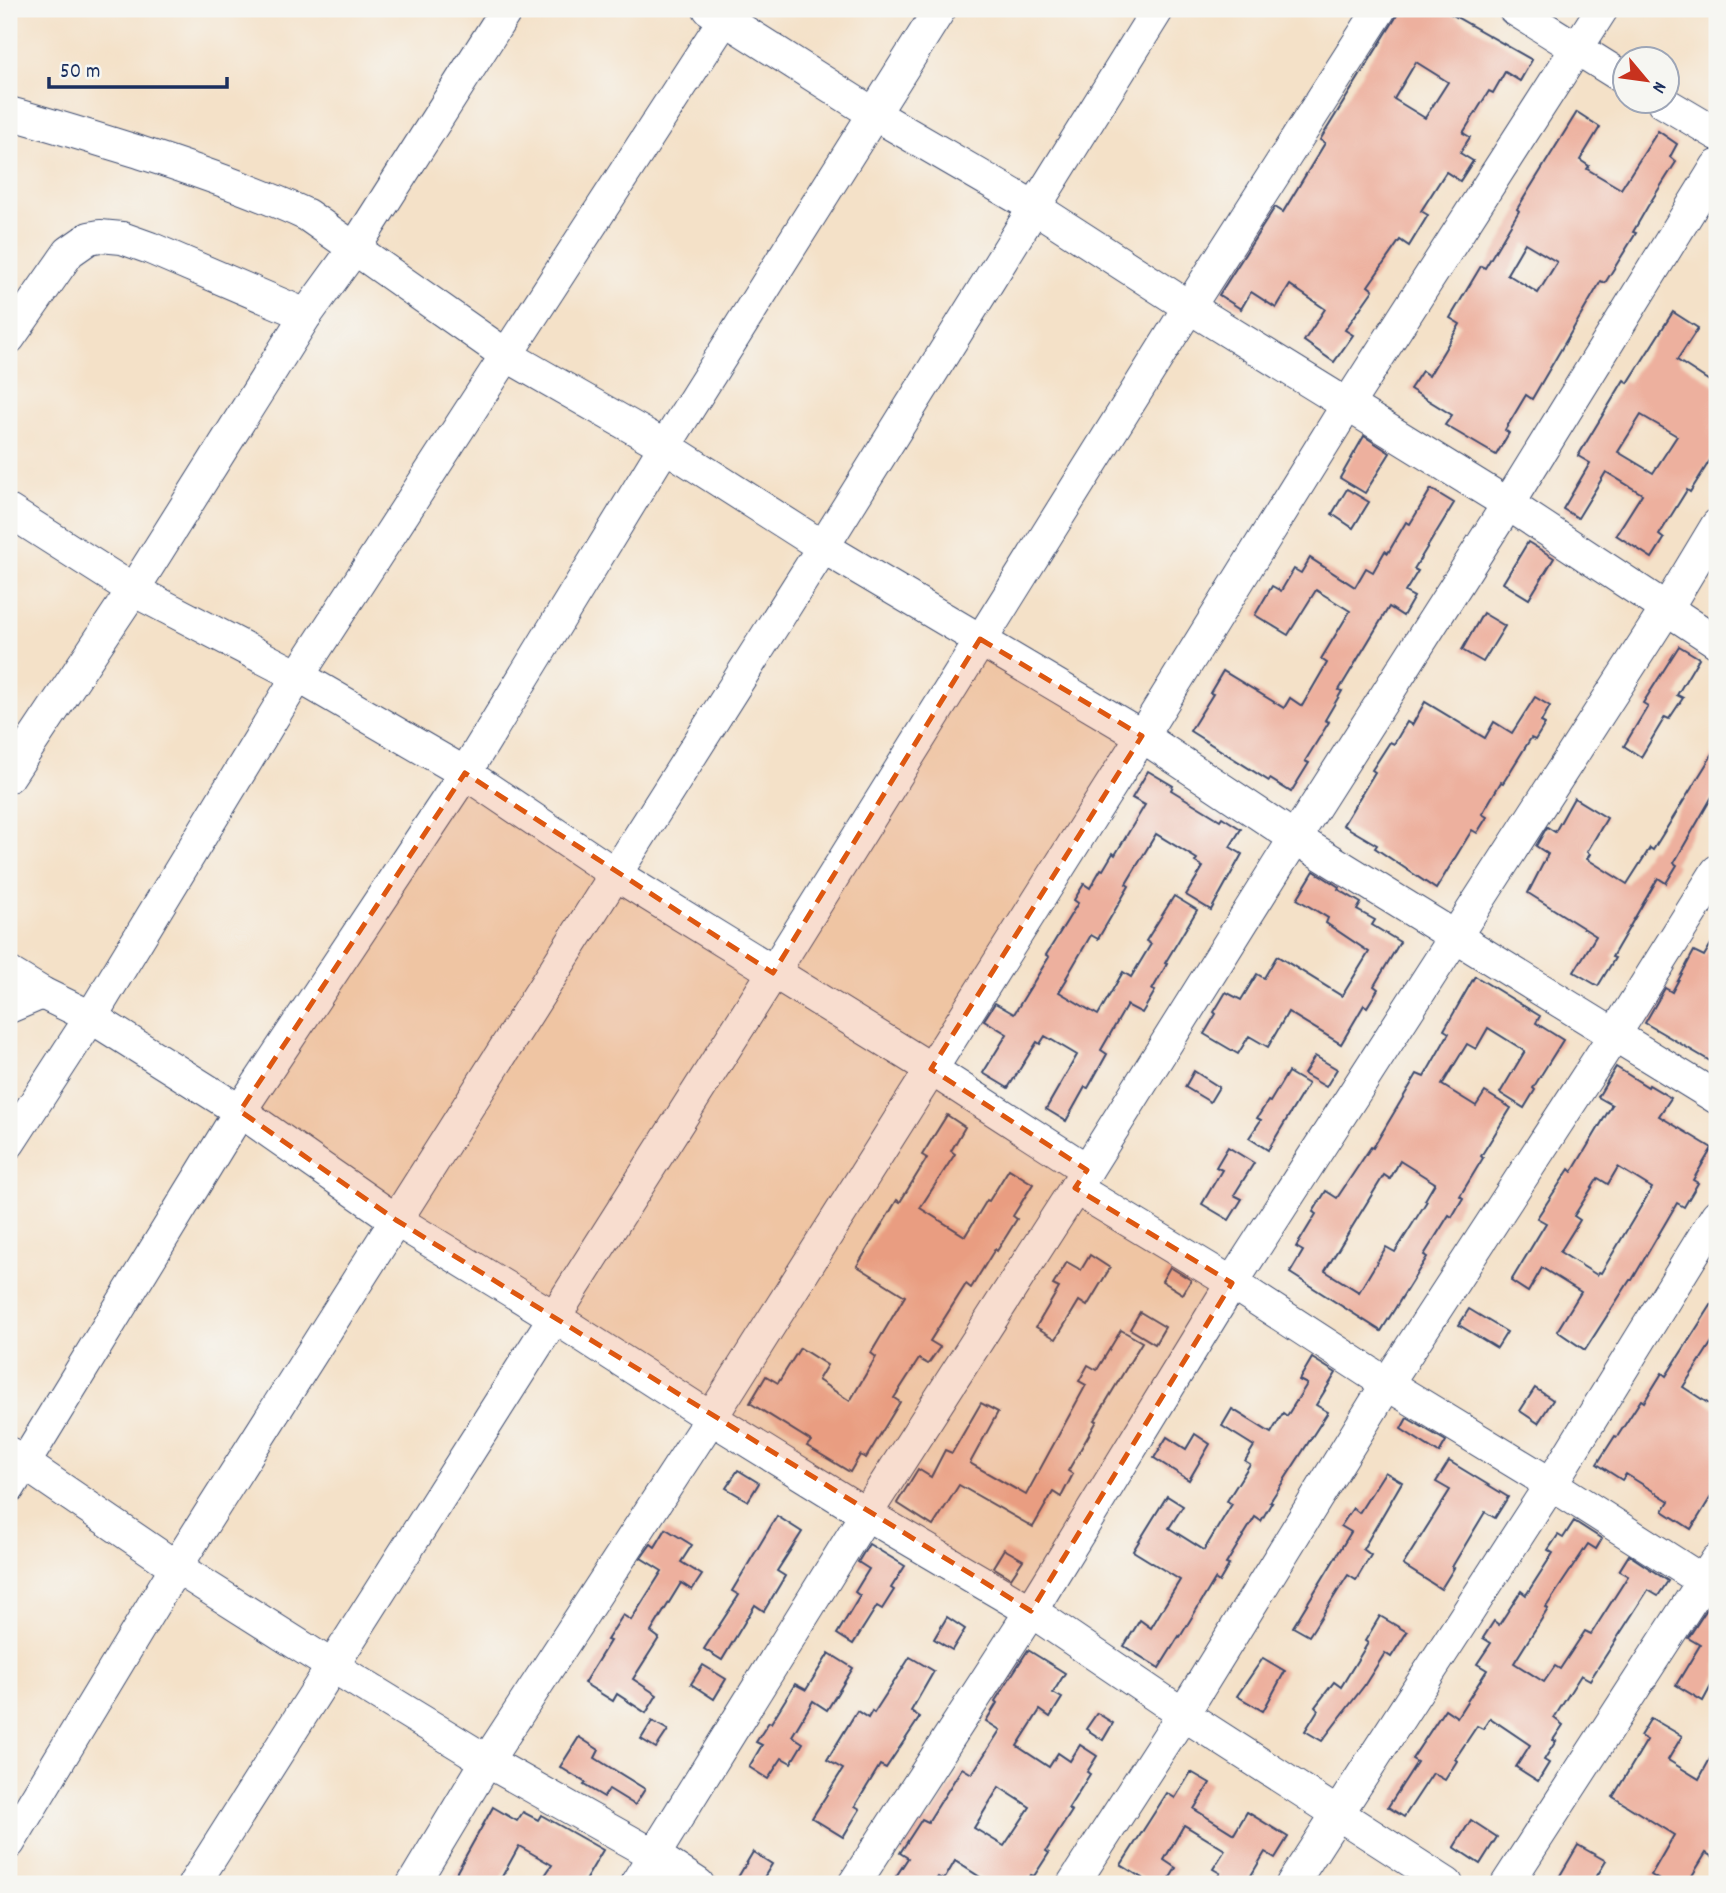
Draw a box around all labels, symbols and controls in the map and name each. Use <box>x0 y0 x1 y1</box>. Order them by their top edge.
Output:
scale bar <box>49 46 228 90</box>
north arrow <box>1610 46 1680 116</box>
text: 50 m <box>60 58 100 88</box>
text: N <box>1644 76 1672 97</box>

